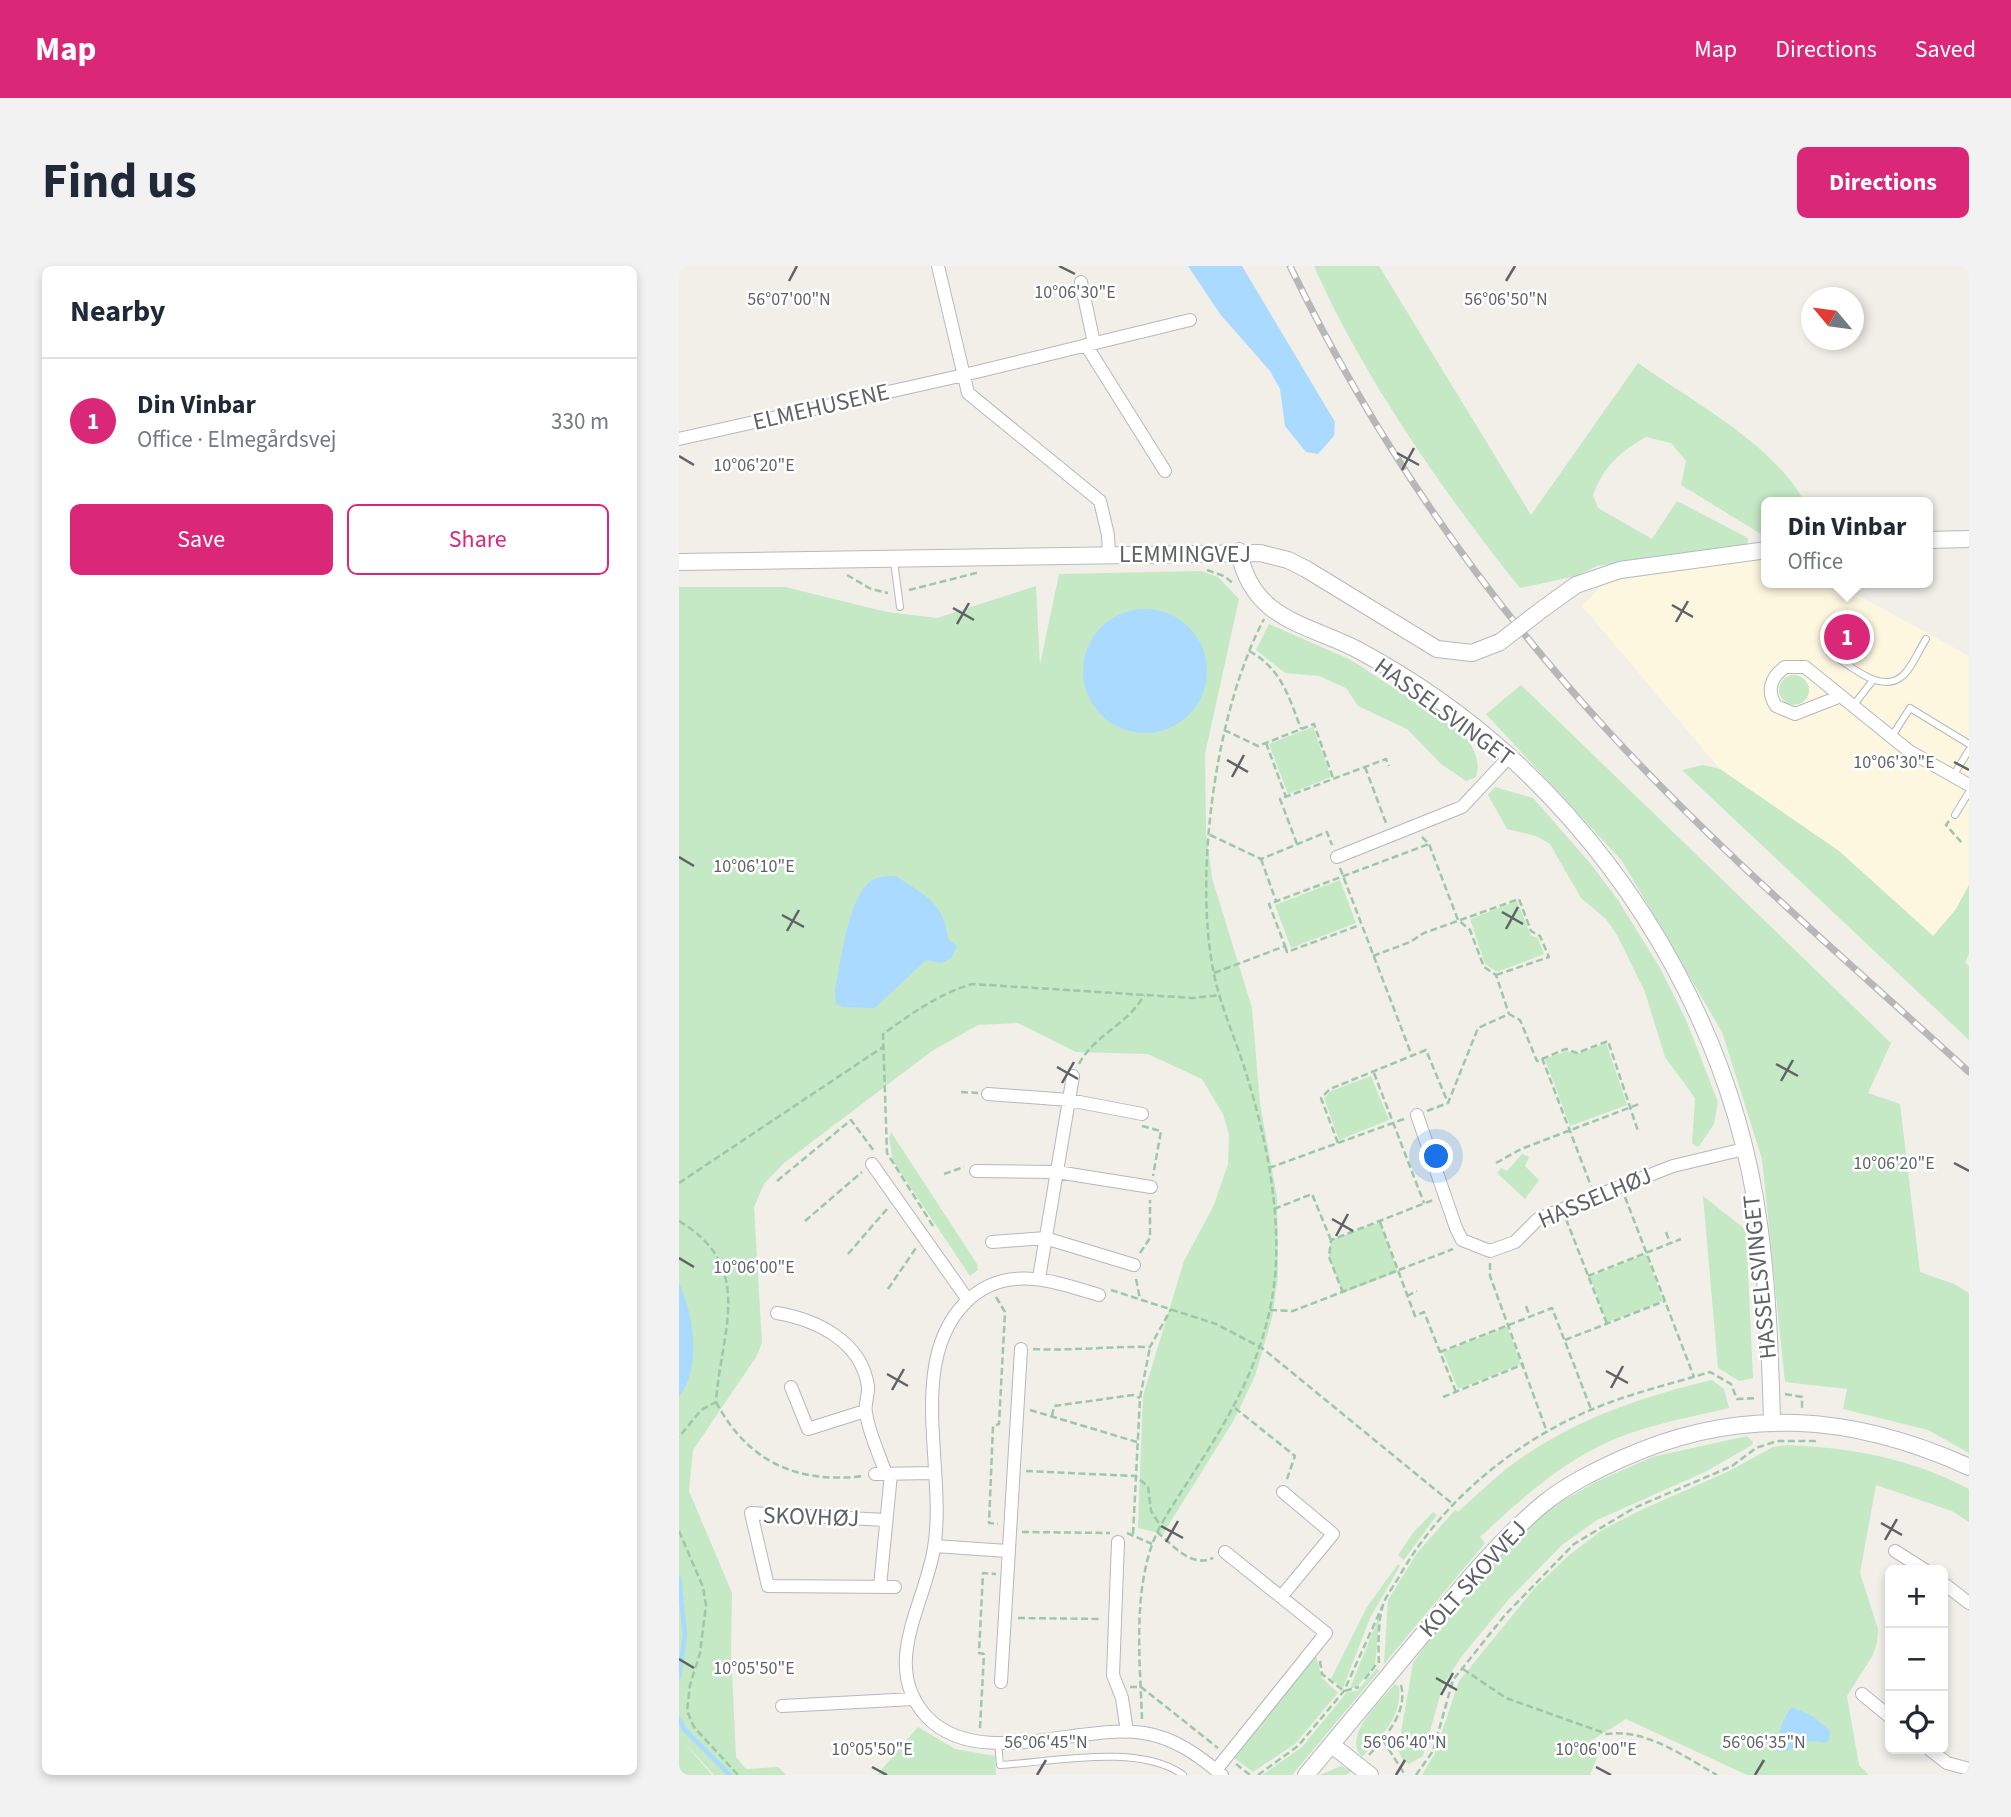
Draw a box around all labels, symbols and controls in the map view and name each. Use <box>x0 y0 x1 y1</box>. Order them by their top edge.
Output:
text: Map <box>35 26 96 73</box>
text: Map <box>1694 32 1737 67</box>
text: Directions <box>1775 32 1877 67</box>
text: Saved <box>1915 32 1976 67</box>
text: Find us <box>42 147 197 217</box>
button: Directions <box>1797 147 1969 218</box>
text: 10°06'30"E <box>1034 280 1116 305</box>
text: 56°07'00"N <box>747 287 831 312</box>
text: 56°06'50"N <box>1464 287 1548 312</box>
north arrow <box>1801 287 1864 350</box>
text: Nearby <box>70 290 165 333</box>
street label: ELMEHUSENE <box>749 374 893 440</box>
text: Din Vinbar <box>137 386 256 423</box>
text: 1 <box>87 405 99 438</box>
text: 330 m <box>551 405 609 438</box>
text: Office · Elmegårdsvej <box>137 423 336 456</box>
text: 10°06'20"E <box>713 453 795 478</box>
popup <box>1761 497 1933 588</box>
button: Save <box>70 504 333 575</box>
button: Share <box>347 504 609 575</box>
text: Din Vinbar <box>1788 508 1906 545</box>
street label: LEMMINGVEJ <box>1119 537 1251 572</box>
text: Office <box>1788 545 1843 578</box>
pin: 1 <box>1824 611 1870 663</box>
street label: HASSELSVINGET <box>1367 649 1521 775</box>
text: 10°06'30"E <box>1853 750 1935 775</box>
text: 10°06'10"E <box>713 854 795 879</box>
your location <box>1419 1139 1453 1173</box>
text: 10°06'20"E <box>1853 1151 1935 1176</box>
street label: HASSELHØJ <box>1533 1158 1657 1238</box>
street label: HASSELSVINGET <box>1734 1193 1786 1361</box>
text: 10°06'00"E <box>713 1255 795 1280</box>
street label: SKOVHØJ <box>762 1498 860 1536</box>
street label: KOLT SKOVVEJ <box>1411 1513 1535 1645</box>
map controls <box>1885 1565 1948 1754</box>
button: + <box>1885 1565 1948 1628</box>
button: − <box>1885 1628 1948 1691</box>
text: 10°05'50"E <box>713 1656 795 1681</box>
button: locate <box>1885 1691 1948 1754</box>
text: 56°06'45"N <box>1004 1730 1088 1755</box>
text: 56°06'40"N <box>1363 1730 1447 1755</box>
text: 56°06'35"N <box>1722 1730 1806 1755</box>
text: 10°05'50"E <box>831 1737 913 1762</box>
text: 10°06'00"E <box>1555 1737 1637 1762</box>

